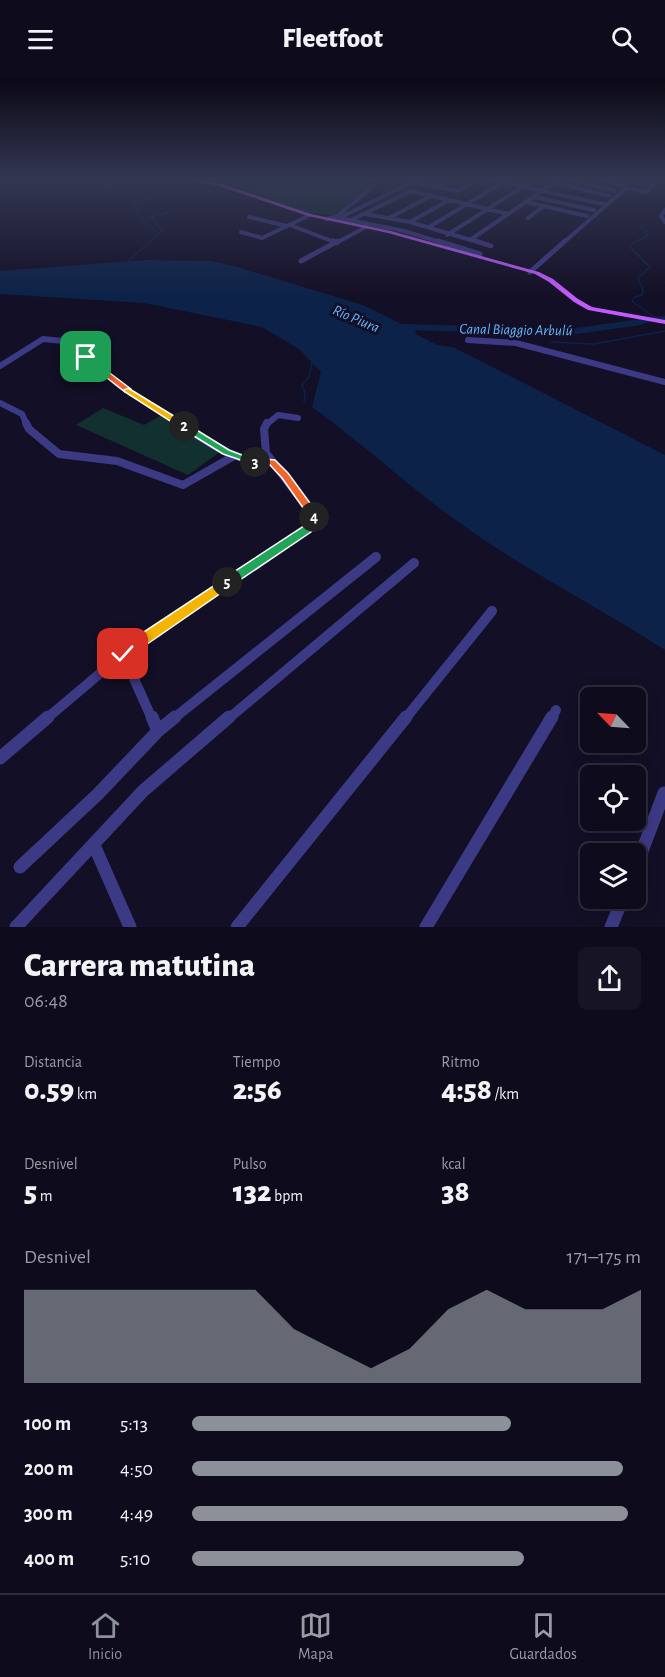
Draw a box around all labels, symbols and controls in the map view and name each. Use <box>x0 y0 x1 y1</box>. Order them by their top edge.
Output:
icon: menu <box>24 23 57 56</box>
icon: search <box>608 23 641 56</box>
text: Fleetfoot <box>282 25 383 52</box>
water label: Río Piura <box>331 303 381 335</box>
water label: Canal Biaggio Arbulú <box>459 322 573 338</box>
pin <box>60 331 111 382</box>
icon: arrive <box>69 340 102 373</box>
pin: 2 <box>169 411 199 441</box>
text: 2 <box>180 418 188 434</box>
pin: 3 <box>240 447 270 477</box>
text: 3 <box>252 454 258 470</box>
pin: 4 <box>299 502 329 532</box>
text: 4 <box>310 509 318 525</box>
pin: 5 <box>212 567 242 597</box>
text: 5 <box>224 574 230 590</box>
pin <box>97 628 148 679</box>
icon: check <box>106 637 139 670</box>
north arrow <box>580 687 646 753</box>
map controls <box>580 687 646 909</box>
button: locate <box>580 765 646 831</box>
button: layers <box>580 843 646 909</box>
button: share <box>578 947 641 1010</box>
text: Carrera matutina <box>24 950 255 983</box>
text: 06:48 <box>24 991 68 1011</box>
text: Distancia <box>24 1054 82 1070</box>
text: Tiempo <box>233 1054 281 1070</box>
text: Ritmo <box>441 1054 480 1070</box>
text: 0.59 <box>24 1075 74 1105</box>
text: 2:56 <box>233 1075 282 1105</box>
text: 4:58 <box>441 1075 492 1105</box>
text: km <box>74 1086 97 1102</box>
text: /km <box>492 1086 519 1102</box>
text: Desnivel <box>24 1156 78 1172</box>
text: Pulso <box>233 1156 267 1172</box>
text: kcal <box>441 1156 466 1172</box>
text: 5 <box>24 1177 37 1207</box>
text: 132 <box>233 1177 271 1207</box>
text: 38 <box>441 1177 470 1207</box>
text: m <box>37 1188 53 1204</box>
text: bpm <box>271 1188 303 1204</box>
text: Desnivel <box>24 1247 91 1267</box>
text: 171–175 m <box>567 1247 641 1267</box>
text: 100 m <box>24 1414 71 1434</box>
text: 5:13 <box>120 1414 148 1434</box>
text: 200 m <box>24 1459 73 1479</box>
text: 4:50 <box>120 1459 153 1479</box>
text: 300 m <box>24 1504 73 1524</box>
text: 4:49 <box>120 1504 153 1524</box>
text: 400 m <box>24 1549 74 1569</box>
text: 5:10 <box>120 1549 150 1569</box>
tab: Inicio <box>88 1609 122 1664</box>
tab: Mapa <box>298 1609 333 1664</box>
tab: Guardados <box>509 1609 577 1664</box>

